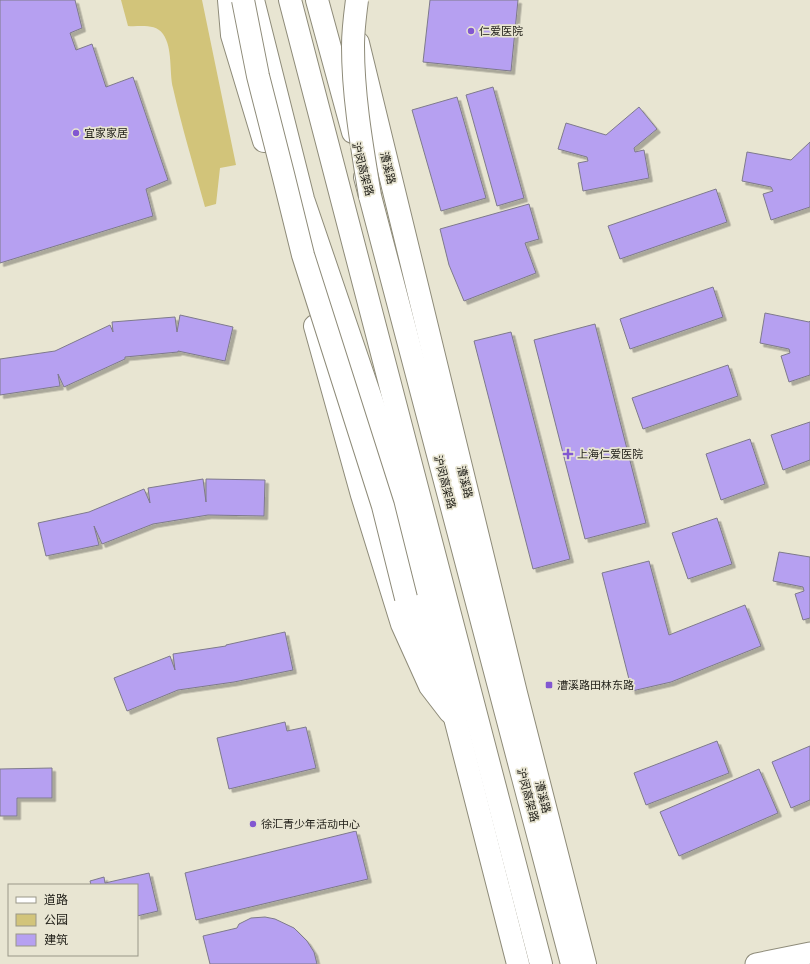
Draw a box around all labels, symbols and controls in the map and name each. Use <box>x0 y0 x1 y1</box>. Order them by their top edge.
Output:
place label: 仁爱医院 <box>479 24 523 39</box>
marker: 仁爱医院 <box>466 26 476 36</box>
place label: 宜家家居 <box>84 126 128 141</box>
marker: 宜家家居 <box>71 128 81 138</box>
street label: 沪闵高架路 <box>348 141 377 198</box>
street label: 漕溪路 <box>376 150 399 186</box>
place label: 上海仁爱医院 <box>577 447 643 462</box>
marker: 上海仁爱医院 <box>562 448 574 460</box>
street label: 沪闵高架路 <box>430 454 459 511</box>
street label: 漕溪路 <box>453 464 476 500</box>
place label: 漕溪路田林东路 <box>557 678 634 693</box>
marker: 漕溪路田林东路 <box>544 680 554 690</box>
street label: 沪闵高架路 <box>513 767 542 824</box>
street label: 漕溪路 <box>531 779 554 815</box>
place label: 徐汇青少年活动中心 <box>261 817 360 832</box>
marker: 徐汇青少年活动中心 <box>248 819 258 829</box>
legend <box>8 884 138 956</box>
text: 道路 <box>44 892 68 908</box>
text: 公园 <box>44 912 68 928</box>
text: 建筑 <box>44 932 68 948</box>

